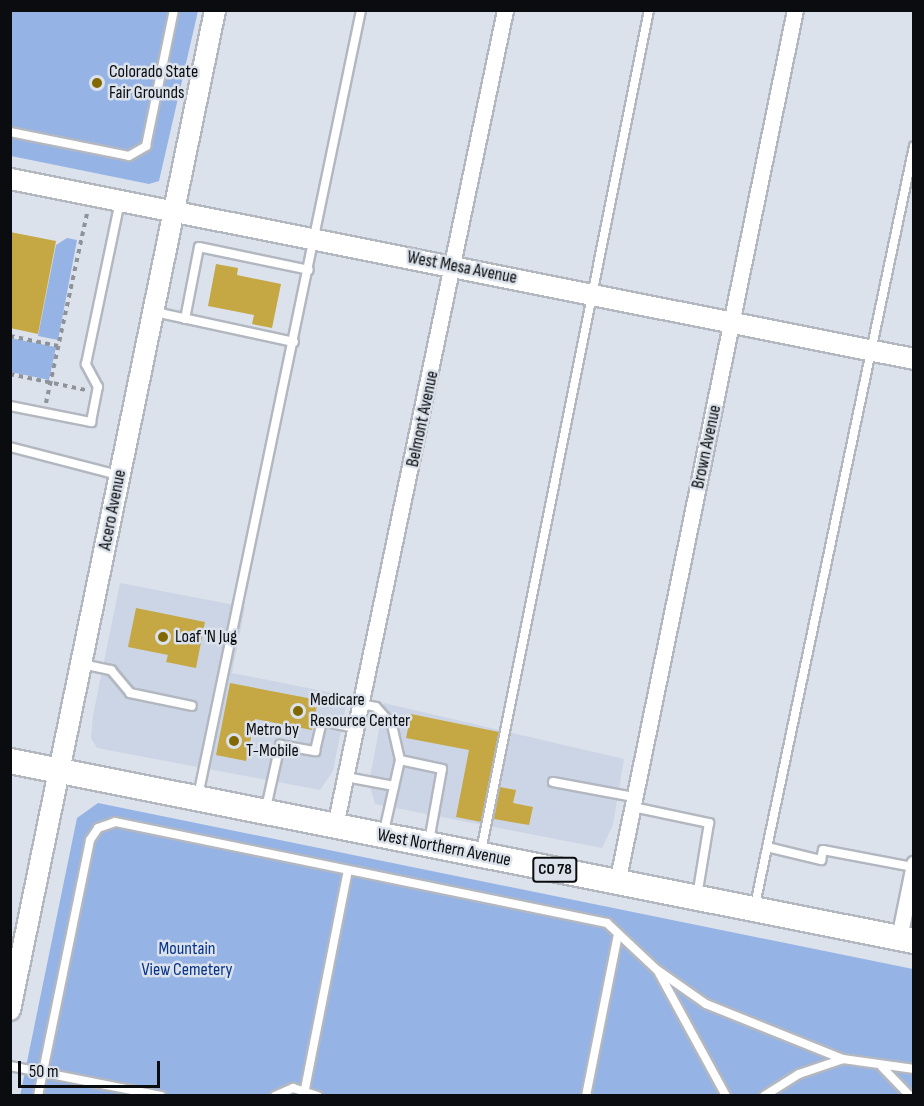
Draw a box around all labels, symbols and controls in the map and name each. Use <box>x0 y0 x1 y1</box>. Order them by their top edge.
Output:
place label: Colorado State Fair Grounds <box>109 62 198 104</box>
marker: Colorado State Fair Grounds <box>90 76 104 90</box>
street label: West Mesa Avenue <box>405 247 519 289</box>
street label: Belmont Avenue <box>402 369 444 469</box>
street label: Brown Avenue <box>688 403 726 491</box>
street label: Acero Avenue <box>95 468 131 552</box>
place label: Loaf 'N Jug <box>175 626 237 648</box>
marker: Loaf 'N Jug <box>156 630 170 644</box>
place label: Medicare Resource Center <box>310 690 410 732</box>
marker: Medicare Resource Center <box>291 704 305 718</box>
place label: Metro by T-Mobile <box>246 720 299 762</box>
marker: Metro by T-Mobile <box>227 734 241 748</box>
street label: West Northern Avenue <box>375 824 513 872</box>
road number: CO 78 <box>531 857 579 883</box>
park label: Mountain View Cemetery <box>142 939 232 982</box>
scale bar <box>21 1049 164 1087</box>
text: 50 m <box>29 1061 59 1082</box>

